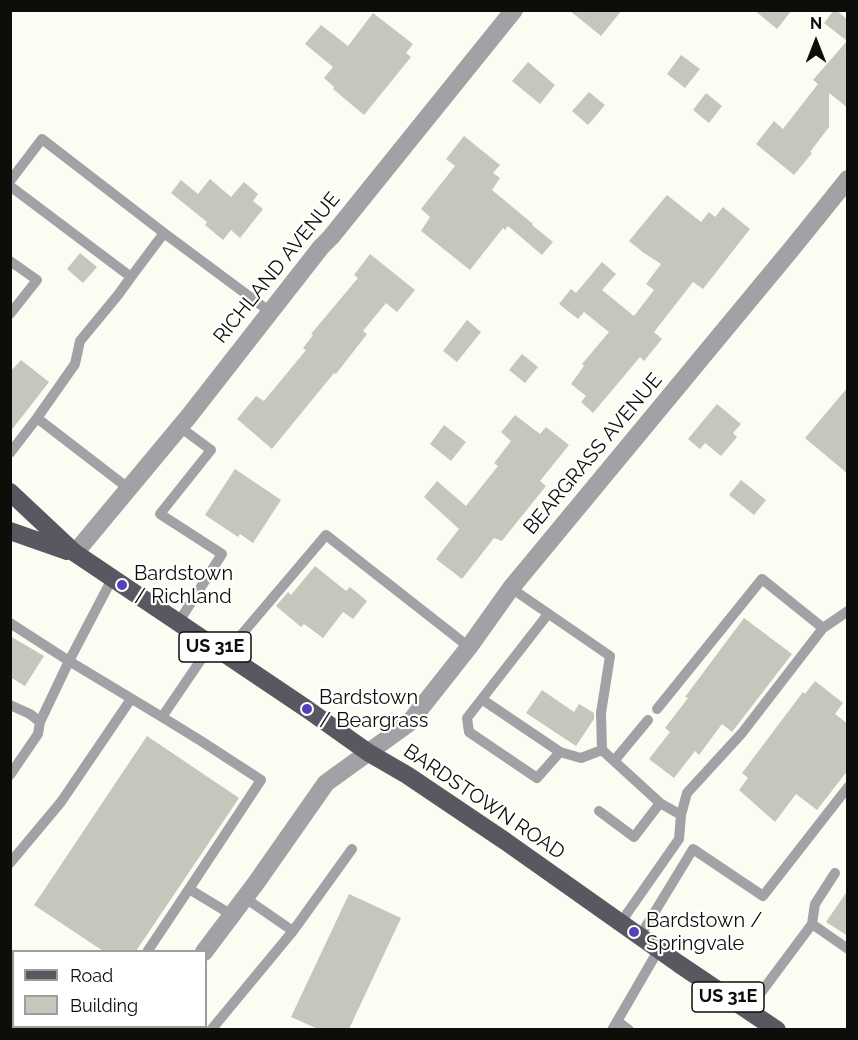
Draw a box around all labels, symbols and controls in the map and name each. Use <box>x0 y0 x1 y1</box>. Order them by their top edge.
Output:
north arrow <box>786 12 846 72</box>
text: N <box>810 14 822 33</box>
street label: RICHLAND AVENUE <box>209 188 345 348</box>
street label: BEARGRASS AVENUE <box>519 369 667 539</box>
place label: Bardstown / Richland <box>134 562 233 609</box>
marker: Bardstown / Richland <box>115 578 129 592</box>
road number: US 31E <box>179 632 251 662</box>
place label: Bardstown / Beargrass <box>319 686 428 733</box>
marker: Bardstown / Beargrass <box>300 702 314 716</box>
street label: BARDSTOWN ROAD <box>399 739 569 865</box>
place label: Bardstown / Springvale <box>646 909 762 956</box>
marker: Bardstown / Springvale <box>627 925 641 939</box>
legend <box>12 950 207 1028</box>
text: Road <box>70 965 113 986</box>
road number: US 31E <box>692 982 764 1012</box>
text: Building <box>70 995 138 1016</box>

